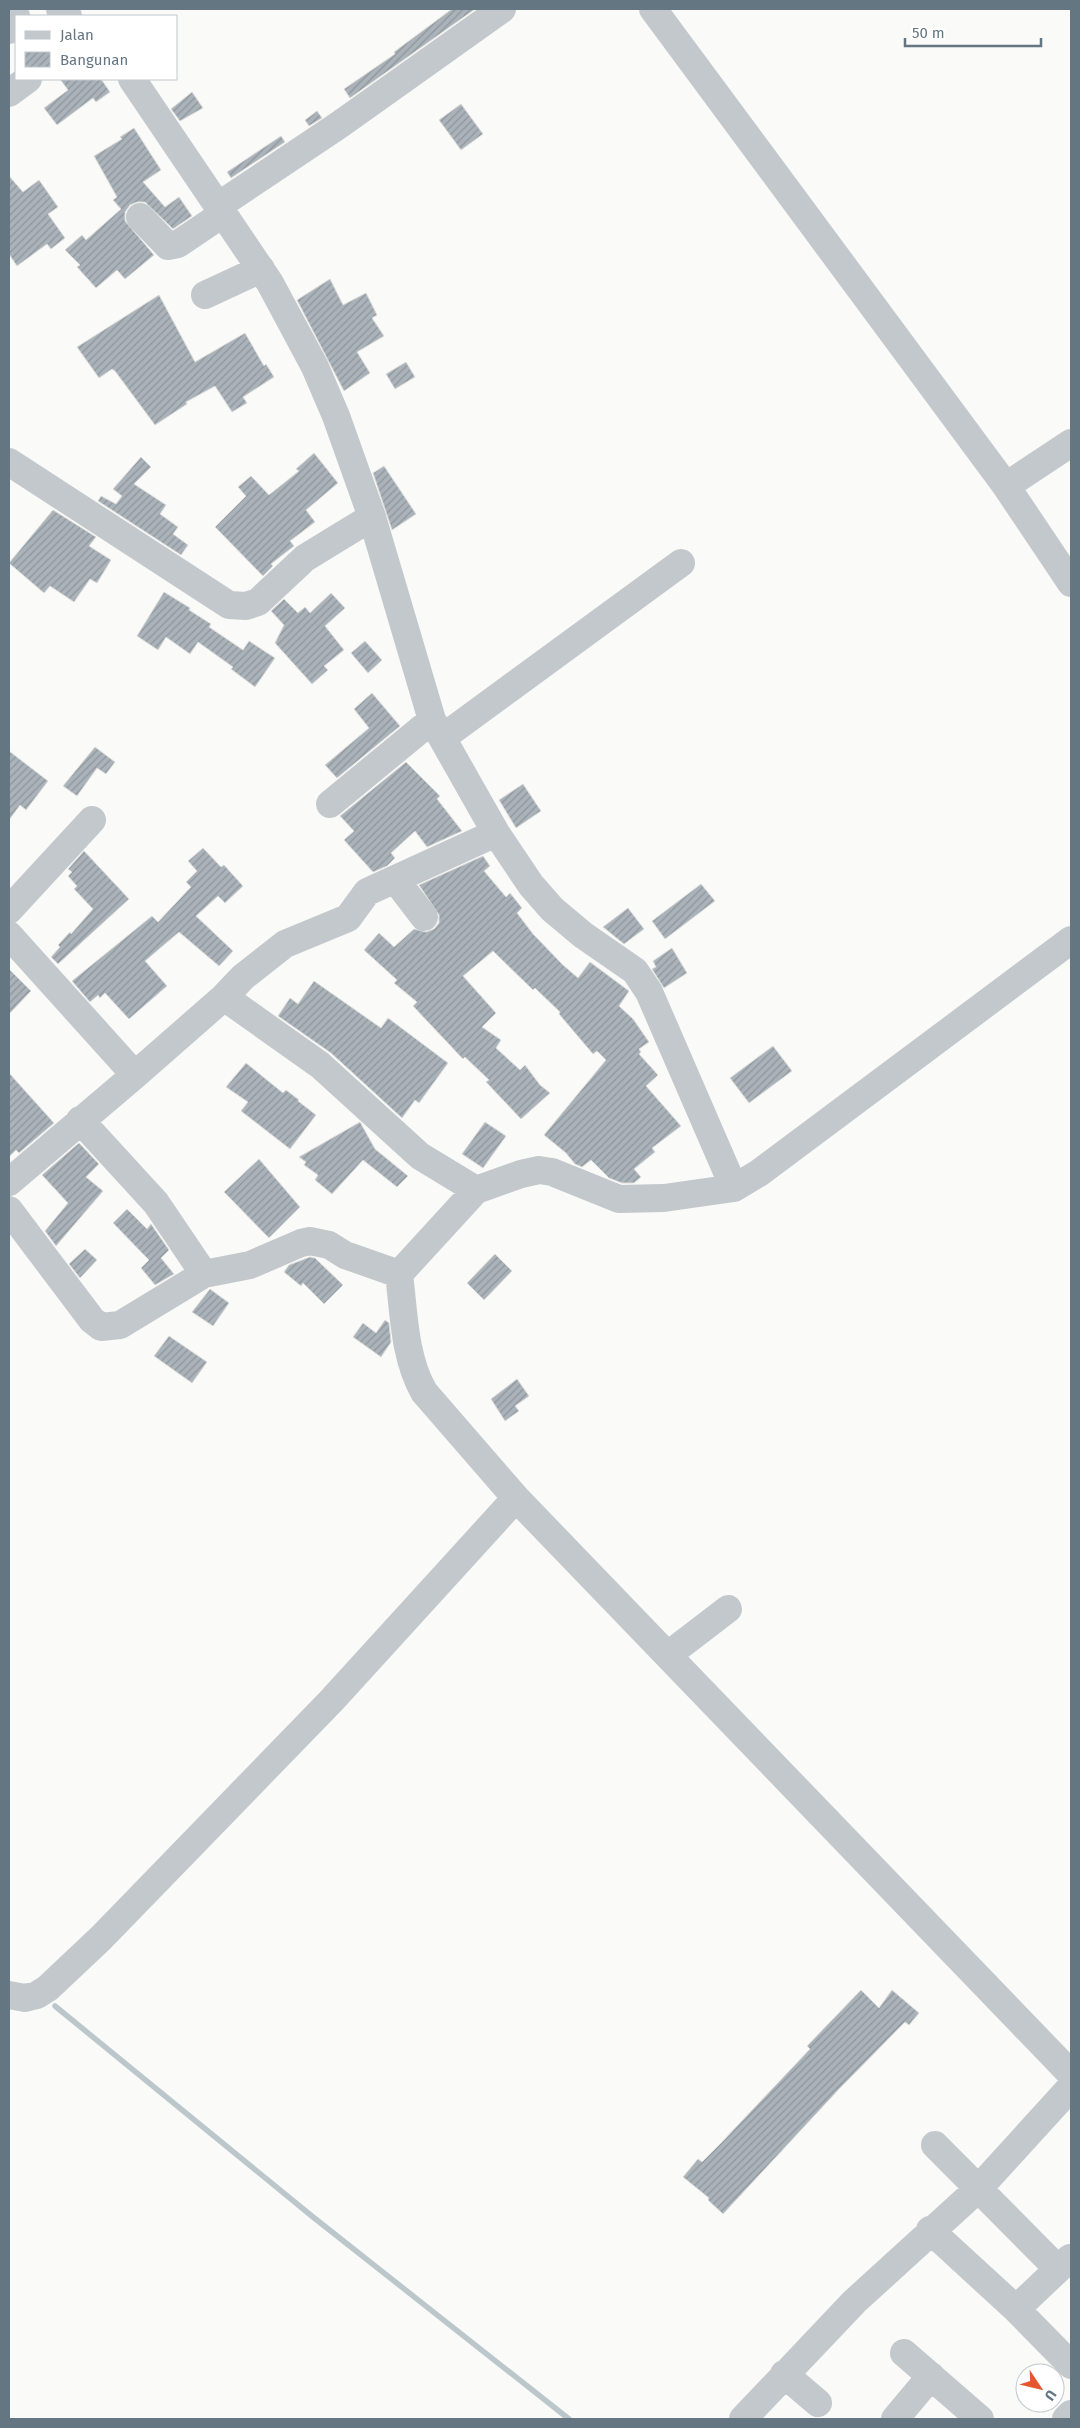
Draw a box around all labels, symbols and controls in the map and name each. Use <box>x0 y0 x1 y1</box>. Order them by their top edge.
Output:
legend <box>15 15 178 80</box>
scale bar <box>905 15 1041 47</box>
text: 50 m <box>912 24 945 42</box>
text: Jalan <box>60 26 94 44</box>
text: Bangunan <box>60 51 128 69</box>
north arrow <box>1015 2363 1065 2413</box>
text: U <box>1041 2387 1060 2404</box>

